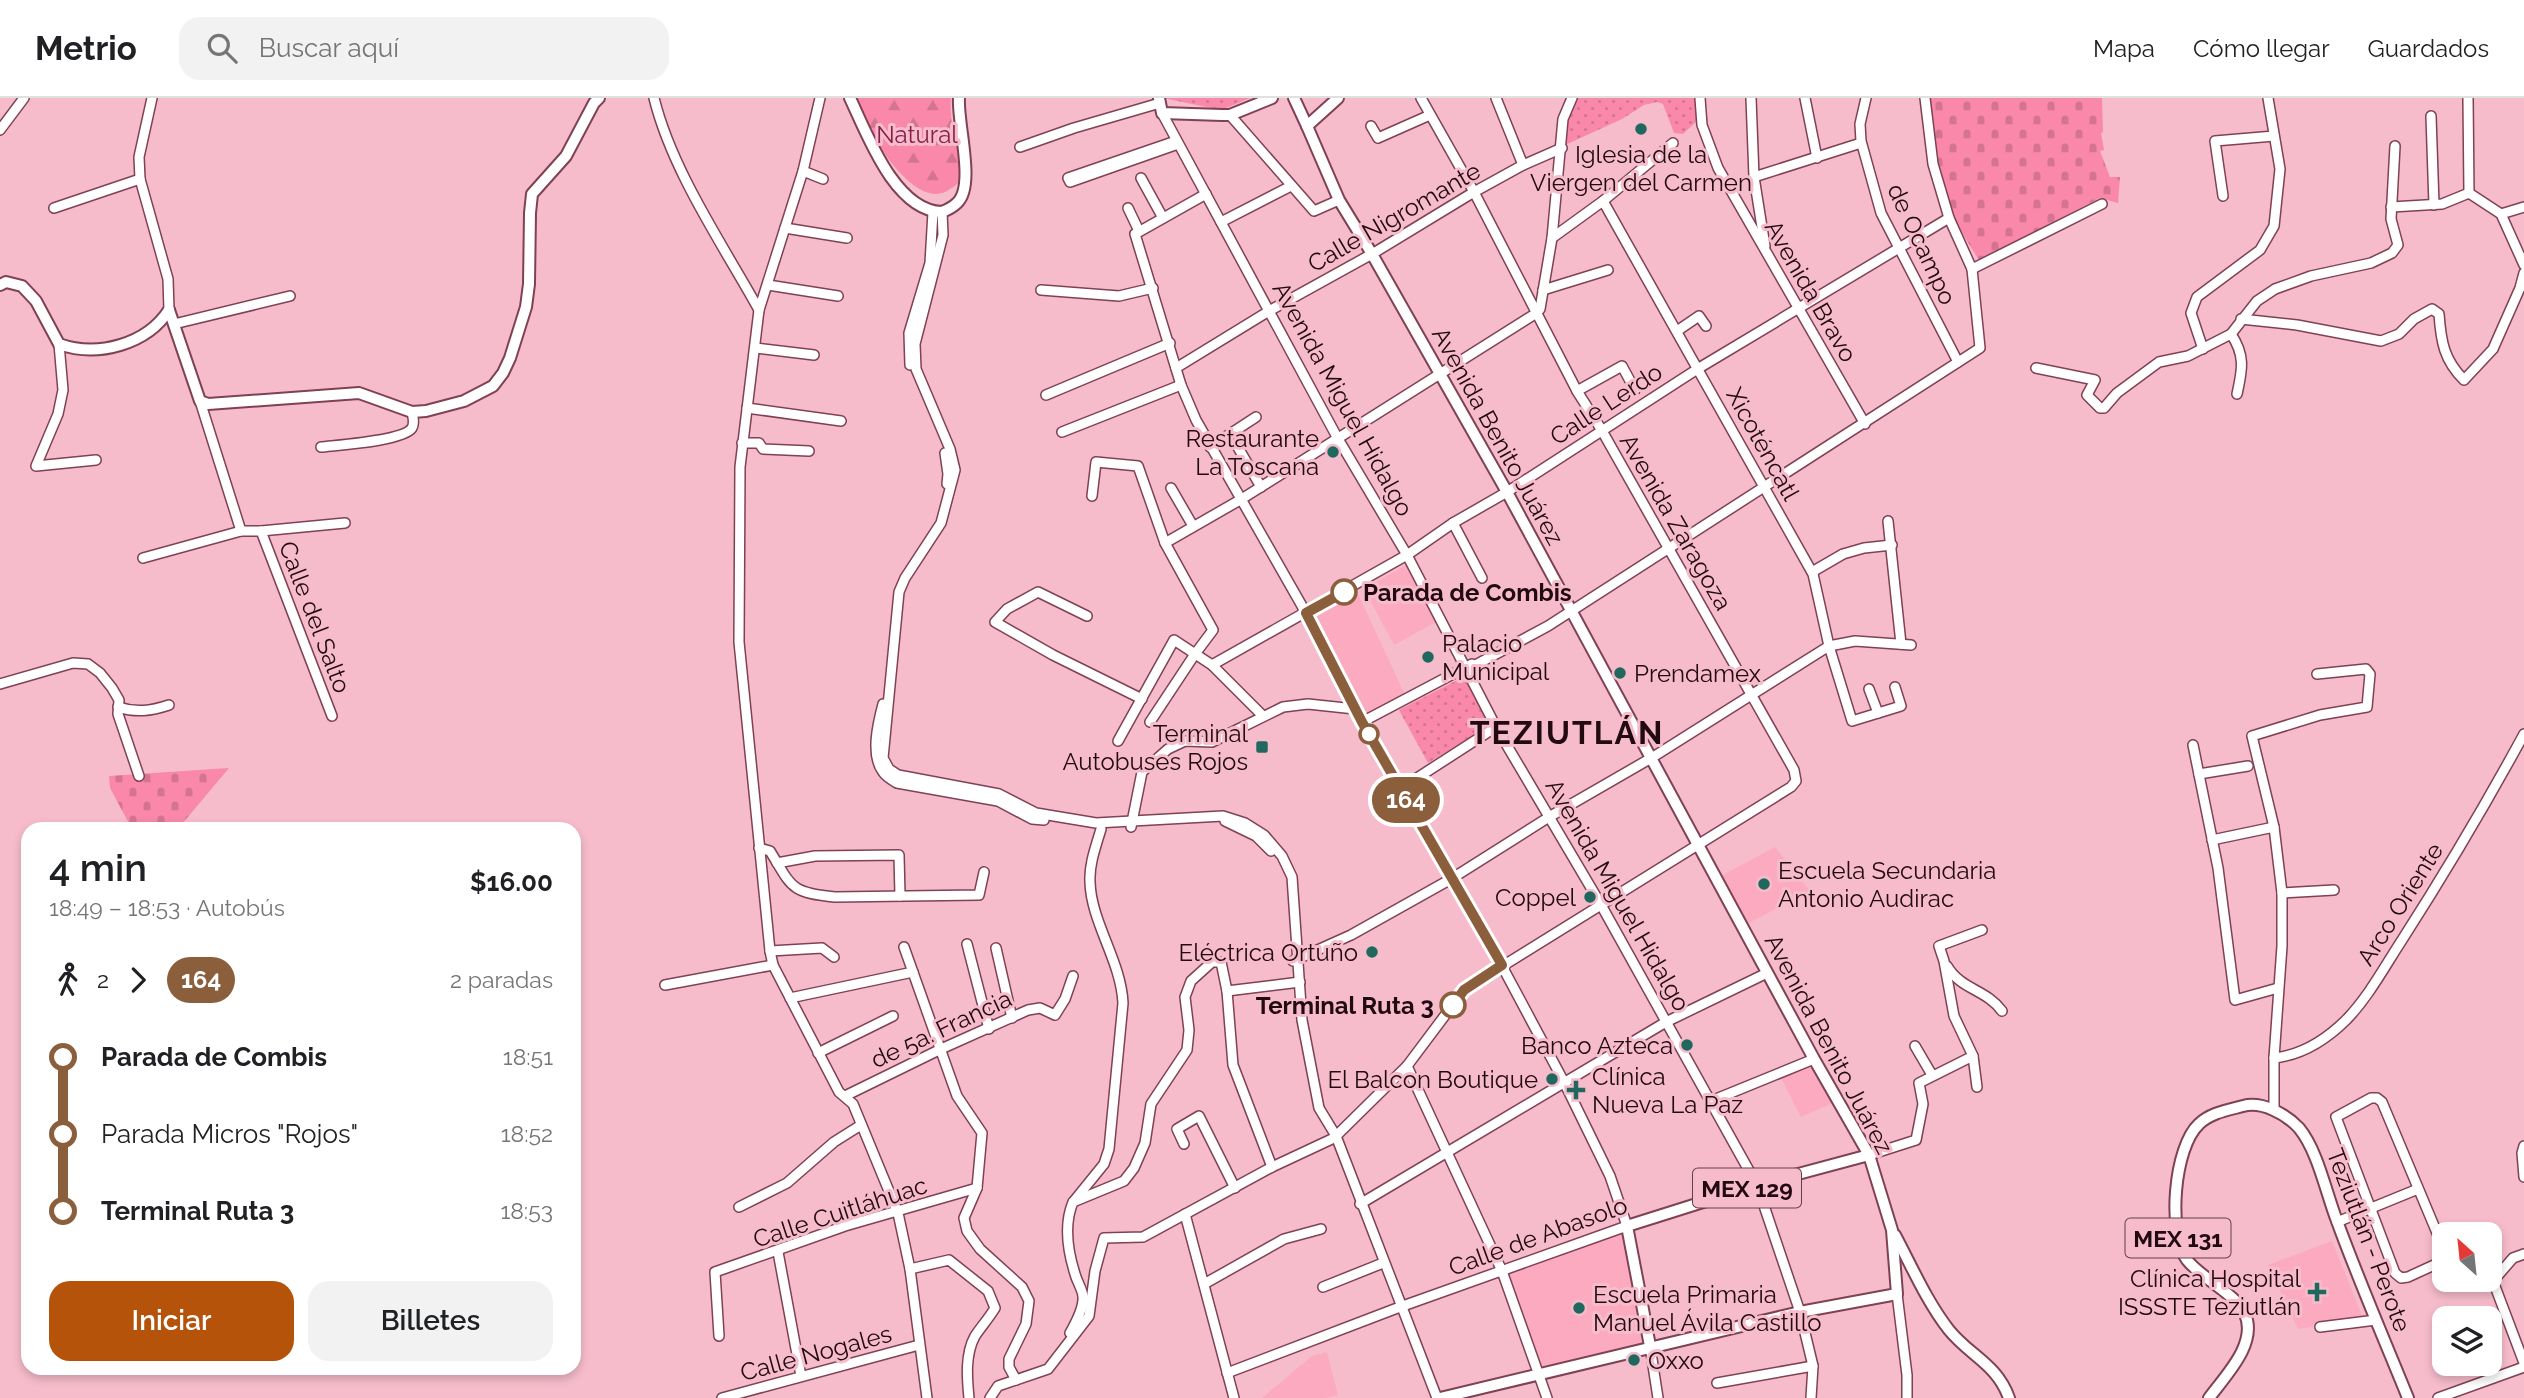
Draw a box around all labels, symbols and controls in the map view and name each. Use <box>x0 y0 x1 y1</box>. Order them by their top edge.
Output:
search box <box>179 17 669 80</box>
text: Metrio <box>35 29 137 68</box>
icon: search <box>203 29 241 67</box>
text: Buscar aquí <box>259 33 399 63</box>
text: Mapa <box>2093 34 2155 63</box>
text: Cómo llegar <box>2193 34 2330 63</box>
text: Guardados <box>2368 34 2489 63</box>
park label: Natural <box>876 120 958 149</box>
marker: Iglesia de la Viergen del Carmen <box>1633 121 1649 137</box>
place label: Iglesia de la Viergen del Carmen <box>1530 140 1752 197</box>
street label: Calle Nigromante <box>1302 156 1486 278</box>
street label: de Ocampo <box>1881 179 1963 309</box>
street label: Avenida Bravo <box>1759 215 1863 367</box>
street label: Avenida Miguel Hidalgo <box>1267 277 1419 521</box>
street label: Avenida Benito Juárez <box>1426 322 1570 550</box>
street label: Calle Lerdo <box>1544 357 1668 451</box>
street label: Xicoténcatl <box>1720 383 1806 506</box>
place label: Restaurante La Toscana <box>1185 424 1319 481</box>
street label: Avenida Zaragoza <box>1614 429 1738 615</box>
marker: Restaurante La Toscana <box>1325 444 1341 460</box>
street label: Calle del Salto <box>273 537 357 697</box>
place label: Parada de Combis <box>1363 578 1572 607</box>
marker: Parada de Combis <box>1331 579 1357 605</box>
place label: Palacio Municipal <box>1442 629 1550 686</box>
marker: Palacio Municipal <box>1420 649 1436 665</box>
place label: Prendamex <box>1634 659 1761 688</box>
marker: Prendamex <box>1612 665 1628 681</box>
district label: TEZIUTLÁN <box>1470 714 1664 751</box>
place label: Terminal Autobuses Rojos <box>1062 719 1248 776</box>
unlabelled marker <box>1359 724 1379 744</box>
marker: Terminal Autobuses Rojos <box>1254 739 1270 755</box>
street label: Avenida Miguel Hidalgo <box>1540 774 1696 1016</box>
line badge: 164 <box>1366 777 1446 823</box>
text: 164 <box>1386 785 1426 814</box>
street label: Arco Oriente <box>2351 837 2449 971</box>
text: 4 min <box>49 845 147 890</box>
place label: Escuela Secundaria Antonio Audirac <box>1778 856 1996 913</box>
text: $16.00 <box>470 867 553 897</box>
marker: Escuela Secundaria Antonio Audirac <box>1756 876 1772 892</box>
place label: Coppel <box>1495 883 1576 912</box>
marker: Coppel <box>1582 889 1598 905</box>
text: 18:49 – 18:53 · Autobús <box>49 894 285 921</box>
street label: Avenida Benito Juárez <box>1759 929 1899 1159</box>
place label: Eléctrica Ortuño <box>1179 938 1358 967</box>
marker: Eléctrica Ortuño <box>1364 944 1380 960</box>
icon: walk <box>49 961 87 999</box>
icon: forward <box>119 961 157 999</box>
text: 164 <box>181 965 221 994</box>
text: 2 <box>97 966 109 993</box>
text: 2 paradas <box>450 966 553 993</box>
street label: de 5a. Francia <box>866 984 1016 1074</box>
place label: Terminal Ruta 3 <box>1256 991 1434 1020</box>
marker: Terminal Ruta 3 <box>1440 992 1466 1018</box>
place label: Banco Azteca <box>1521 1031 1673 1060</box>
marker: Banco Azteca <box>1679 1037 1695 1053</box>
text: Parada de Combis <box>101 1042 327 1072</box>
text: 18:51 <box>503 1043 553 1070</box>
place label: Clínica Nueva La Paz <box>1592 1062 1743 1119</box>
place label: El Balcon Boutique <box>1327 1065 1538 1094</box>
marker: El Balcon Boutique <box>1544 1071 1560 1087</box>
marker: Clínica Nueva La Paz <box>1566 1080 1586 1100</box>
text: Parada Micros "Rojos" <box>101 1119 358 1149</box>
text: 18:52 <box>501 1120 553 1147</box>
street label: Teziutlán - Perote <box>2321 1144 2417 1336</box>
road number: MEX 129 <box>1693 1168 1801 1208</box>
street label: Calle Cuitláhuac <box>749 1170 931 1254</box>
street label: Calle de Abasolo <box>1445 1190 1631 1282</box>
text: Terminal Ruta 3 <box>101 1196 294 1226</box>
text: 18:53 <box>500 1197 553 1224</box>
road number: MEX 131 <box>2126 1218 2230 1258</box>
north arrow <box>2432 1222 2502 1292</box>
map controls <box>2432 1222 2502 1376</box>
place label: Clínica Hospital ISSSTE Teziutlán <box>2118 1264 2301 1321</box>
place label: Escuela Primaria Manuel Ávila Castillo <box>1593 1280 1821 1337</box>
button: Iniciar <box>49 1281 294 1361</box>
button: Billetes <box>308 1281 553 1361</box>
marker: Clínica Hospital ISSSTE Teziutlán <box>2307 1282 2327 1302</box>
marker: Escuela Primaria Manuel Ávila Castillo <box>1571 1300 1587 1316</box>
button: layers <box>2432 1306 2502 1376</box>
street label: Calle Nogales <box>737 1319 895 1387</box>
place label: Oxxo <box>1648 1346 1704 1375</box>
marker: Oxxo <box>1626 1352 1642 1368</box>

